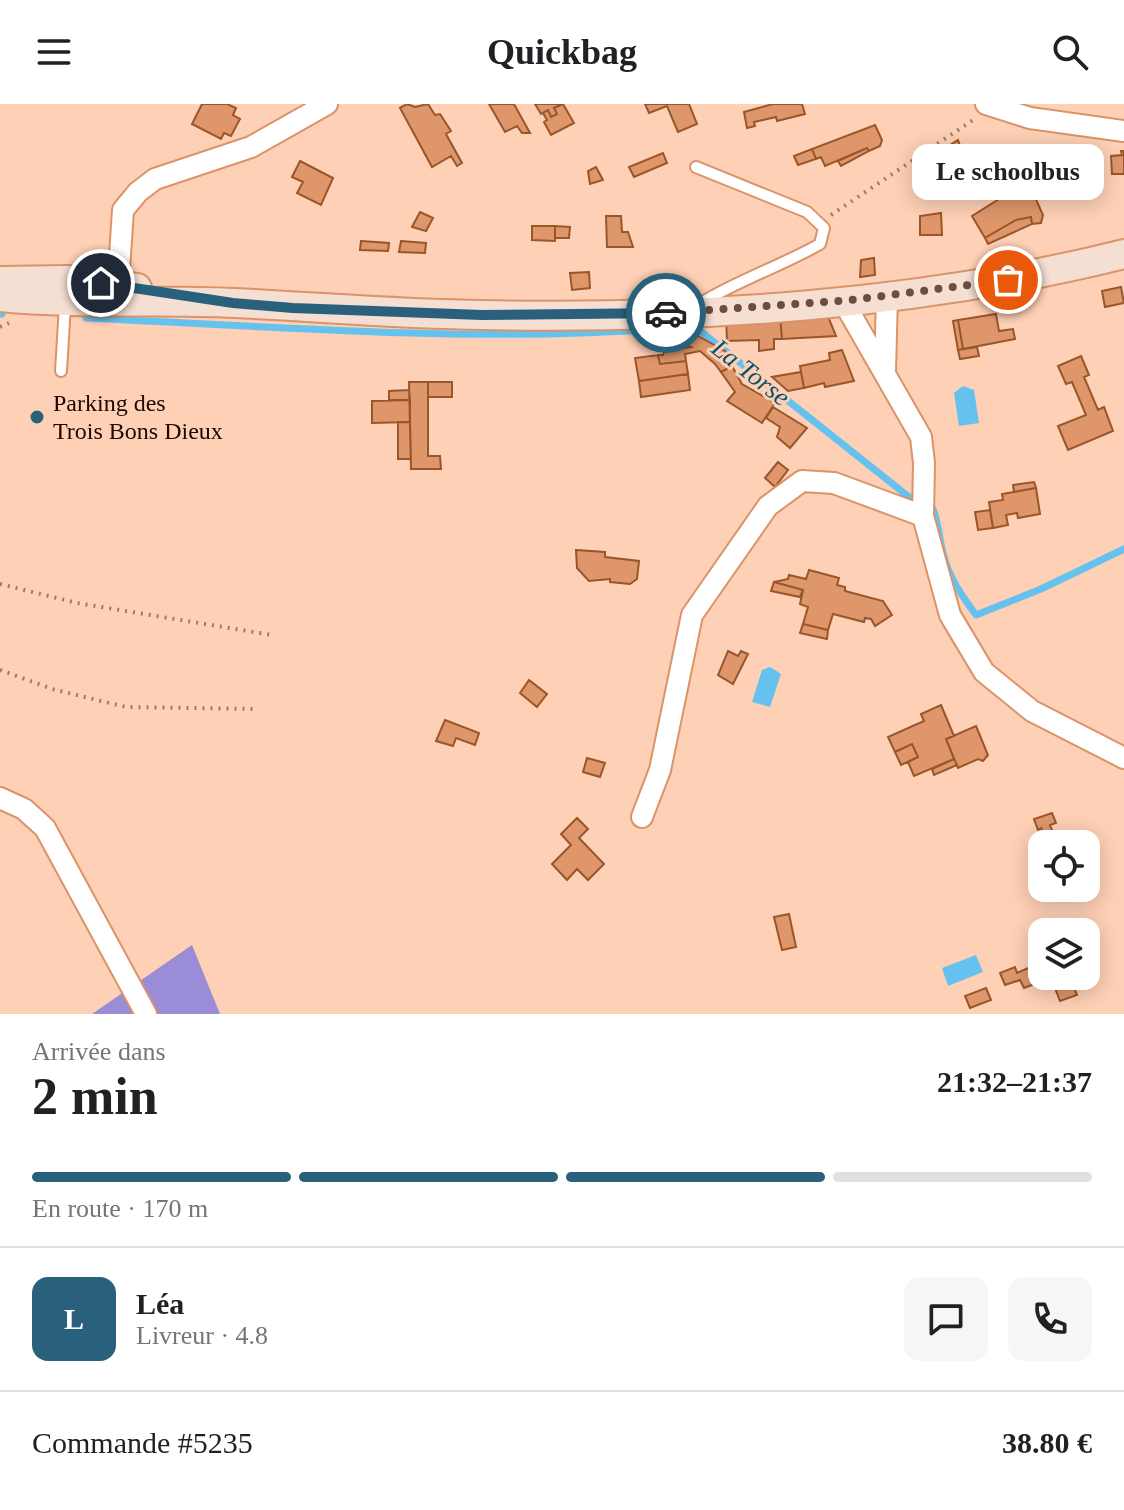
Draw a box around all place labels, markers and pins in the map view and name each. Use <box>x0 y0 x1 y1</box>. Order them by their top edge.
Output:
callout: Le schoolbus <box>912 144 1104 200</box>
pin <box>974 246 1042 314</box>
pin <box>67 249 135 317</box>
place label: Parking des Trois Bons Dieux <box>53 390 223 444</box>
marker: Parking des Trois Bons Dieux <box>28 408 46 426</box>

